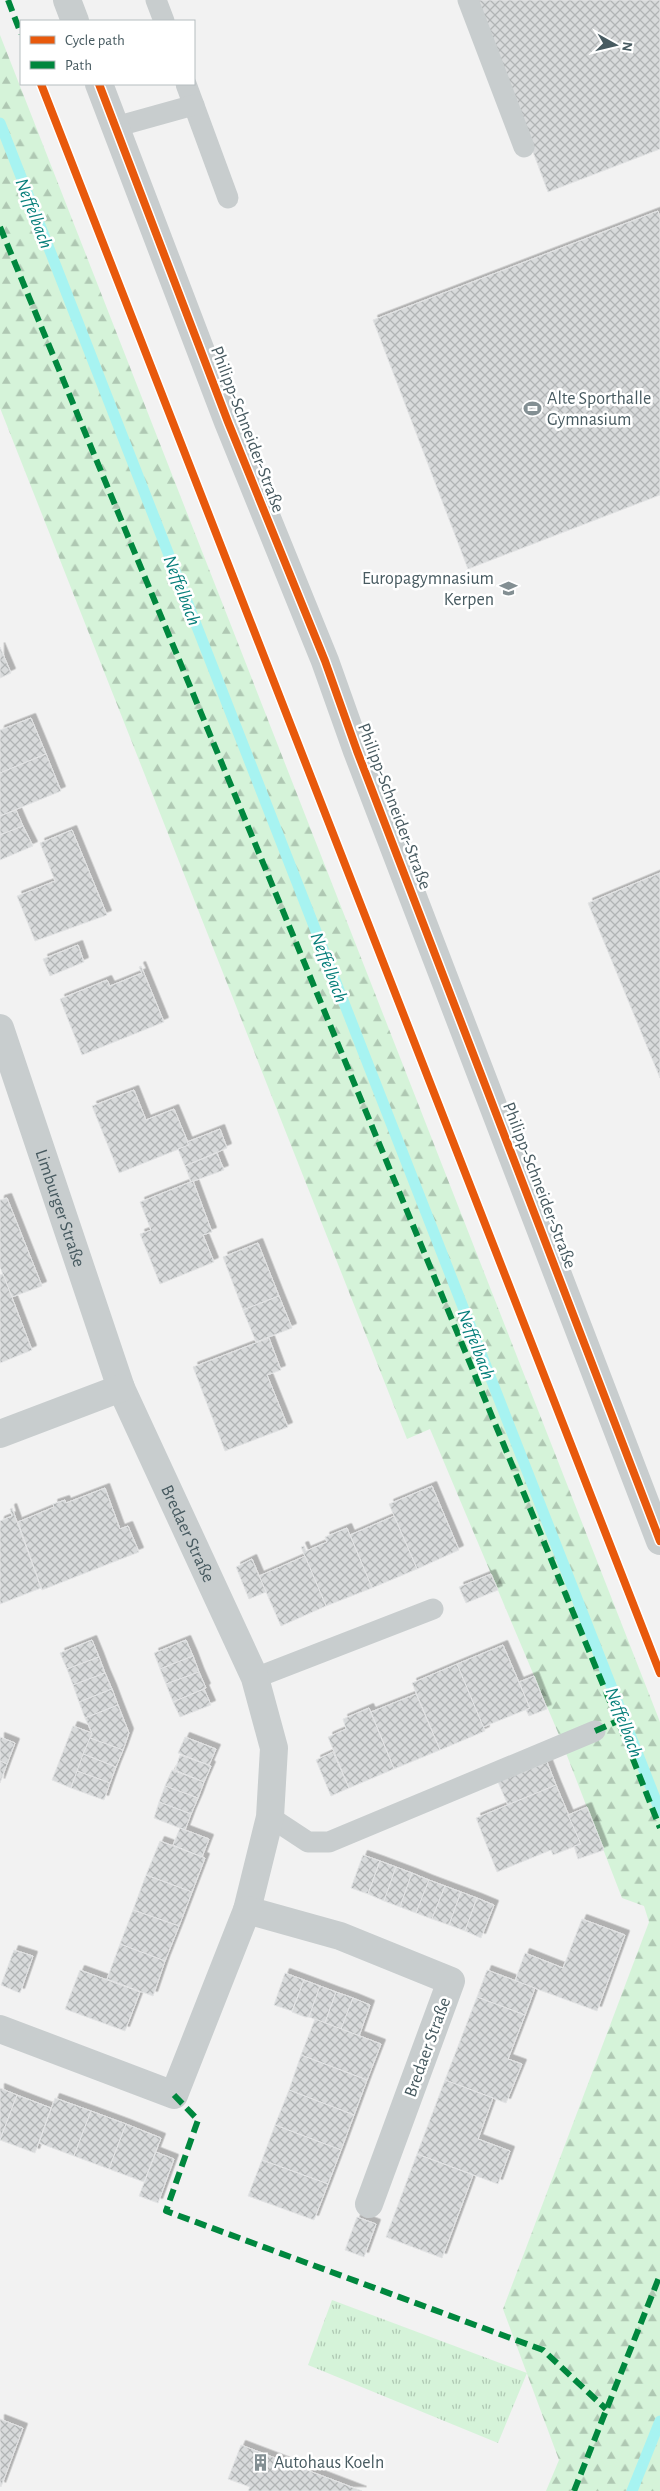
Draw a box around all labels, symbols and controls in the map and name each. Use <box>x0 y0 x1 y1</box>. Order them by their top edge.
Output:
legend <box>20 20 195 85</box>
north arrow <box>590 20 640 70</box>
text: Cycle path <box>65 33 125 48</box>
text: N <box>619 41 634 52</box>
text: Path <box>65 58 92 73</box>
water label: Neffelbach <box>12 176 56 251</box>
street label: Philipp-Schneider-Straße <box>207 344 287 515</box>
place label: Alte Sporthalle Gymnasium <box>547 390 651 429</box>
sports icon: Alte Sporthalle Gymnasium <box>523 398 543 418</box>
water label: Neffelbach <box>160 553 204 628</box>
place label: Europagymnasium Kerpen <box>362 570 494 609</box>
school or university icon: Europagymnasium Kerpen <box>498 578 518 598</box>
street label: Philipp-Schneider-Straße <box>354 721 434 892</box>
water label: Neffelbach <box>307 930 351 1005</box>
street label: Philipp-Schneider-Straße <box>499 1100 579 1271</box>
street label: Limburger Straße <box>31 1147 88 1269</box>
water label: Neffelbach <box>454 1307 498 1382</box>
street label: Bredaer Straße <box>157 1482 217 1585</box>
water label: Neffelbach <box>602 1685 646 1760</box>
street label: Bredaer Straße <box>402 1995 454 2100</box>
building icon: Autohaus Koeln <box>250 2452 270 2472</box>
place label: Autohaus Koeln <box>274 2454 384 2472</box>

